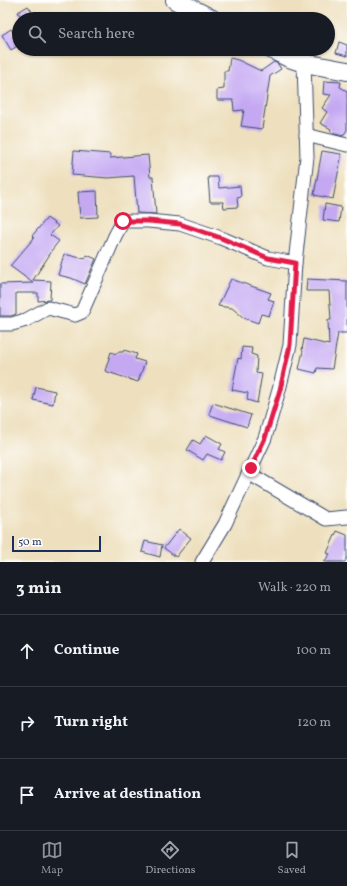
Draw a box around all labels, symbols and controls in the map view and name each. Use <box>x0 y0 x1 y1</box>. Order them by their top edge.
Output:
search box <box>12 12 335 56</box>
icon: search <box>26 23 48 45</box>
text: Search here <box>58 24 135 45</box>
route start <box>114 212 132 230</box>
route end <box>242 459 260 477</box>
scale bar <box>12 534 101 553</box>
text: 50 m <box>18 535 42 550</box>
text: 3 min <box>16 577 62 600</box>
text: Walk · 220 m <box>258 579 331 597</box>
icon: ahead <box>16 640 38 662</box>
text: Continue <box>54 640 119 661</box>
text: 100 m <box>296 642 331 660</box>
icon: right <box>16 712 38 734</box>
text: Turn right <box>54 712 128 733</box>
text: 120 m <box>297 714 331 732</box>
icon: arrive <box>16 784 38 806</box>
text: Arrive at destination <box>54 784 201 805</box>
tab: Map <box>41 839 63 878</box>
tab: Directions <box>145 839 196 878</box>
tab: Saved <box>278 839 306 878</box>

